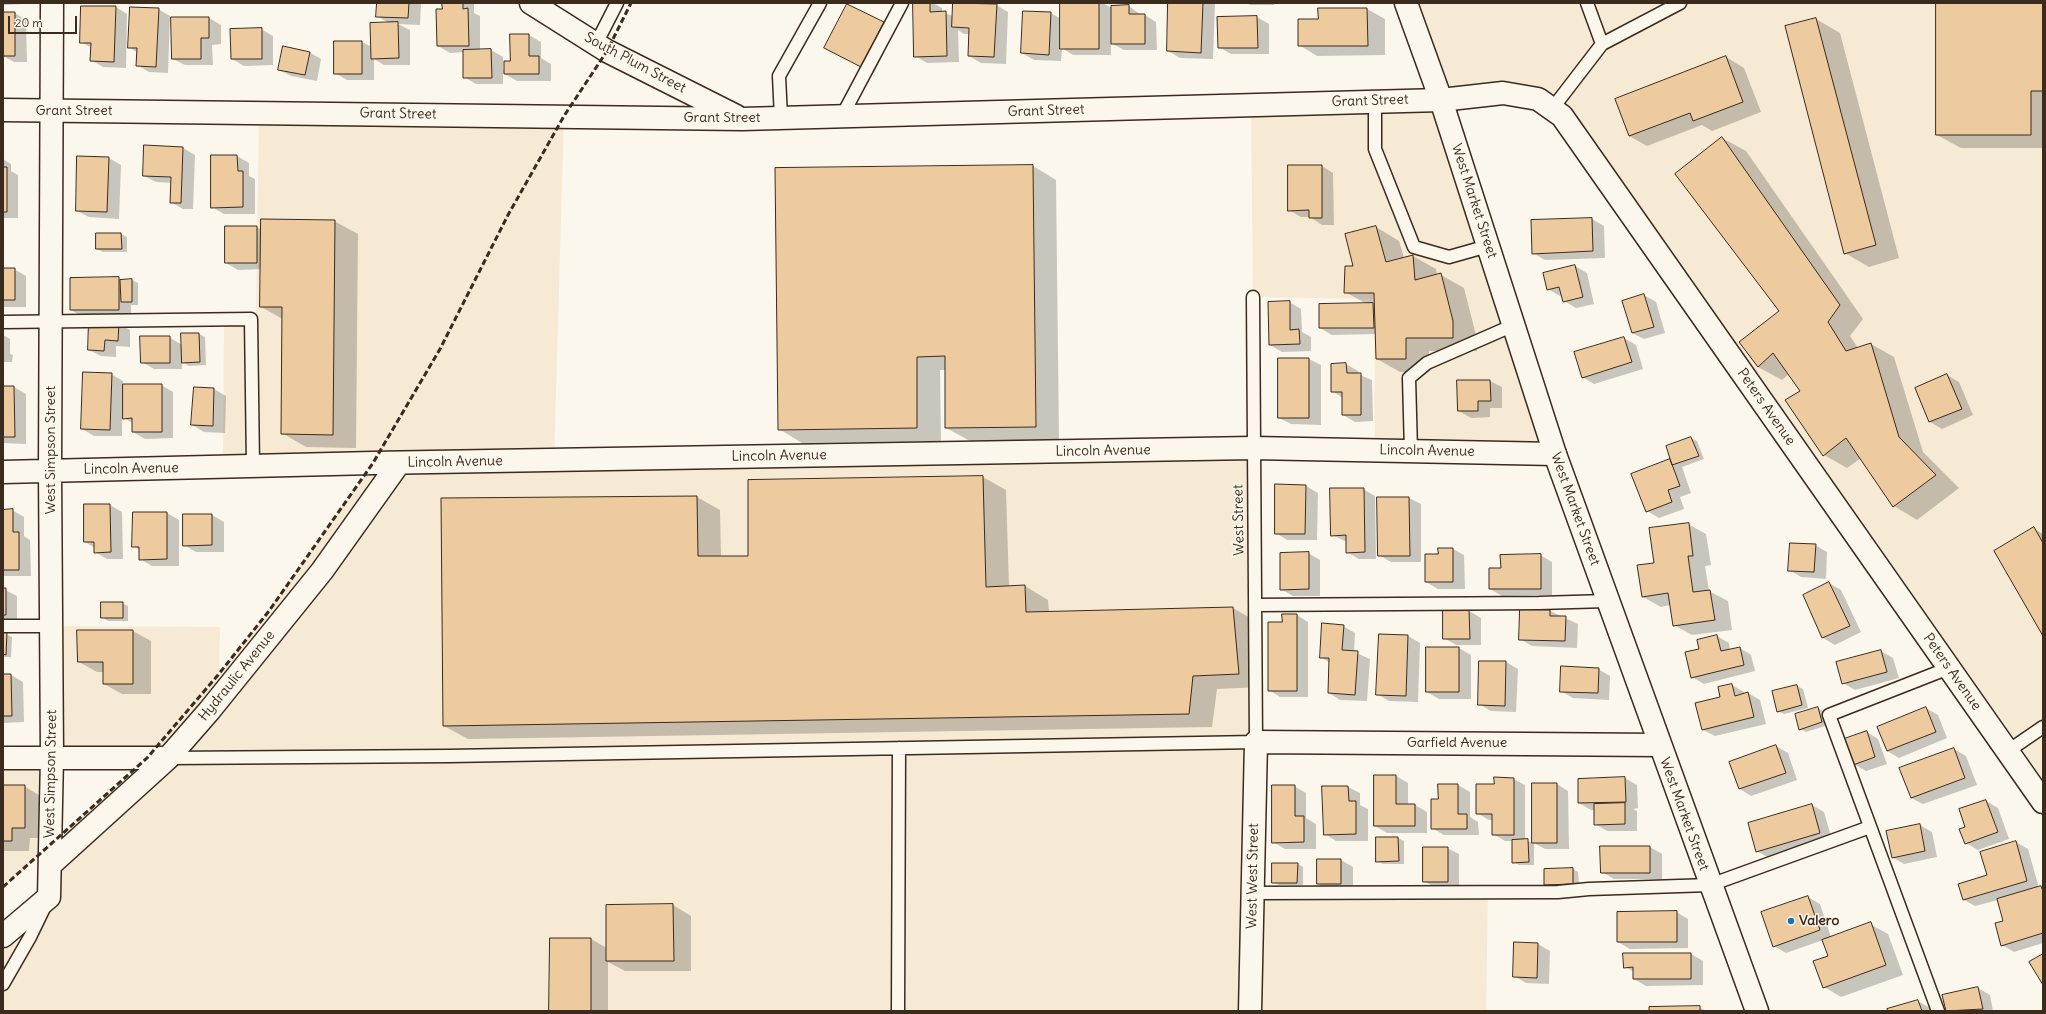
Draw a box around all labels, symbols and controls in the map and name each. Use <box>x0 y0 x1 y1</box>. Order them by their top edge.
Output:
scale bar <box>10 8 79 34</box>
text: 20 m <box>15 15 43 30</box>
street label: South Plum Street <box>581 29 689 97</box>
street label: Grant Street <box>1331 91 1409 111</box>
street label: Grant Street <box>1007 101 1085 121</box>
street label: Grant Street <box>35 103 113 119</box>
street label: Grant Street <box>359 105 437 123</box>
street label: Grant Street <box>683 110 761 126</box>
street label: West Market Street <box>1448 142 1500 260</box>
street label: Peters Avenue <box>1733 365 1799 449</box>
street label: West Simpson Street <box>43 386 59 514</box>
street label: Lincoln Avenue <box>1055 442 1151 460</box>
street label: Lincoln Avenue <box>1379 442 1475 460</box>
street label: Lincoln Avenue <box>731 447 827 465</box>
street label: West Market Street <box>1547 450 1603 568</box>
street label: Lincoln Avenue <box>407 453 503 471</box>
street label: Lincoln Avenue <box>83 460 179 478</box>
street label: West Street <box>1230 484 1248 556</box>
street label: Hydraulic Avenue <box>195 627 279 725</box>
street label: Peters Avenue <box>1919 630 1985 714</box>
street label: West Simpson Street <box>41 710 61 838</box>
street label: Garfield Avenue <box>1407 735 1507 751</box>
street label: West Market Street <box>1656 755 1712 873</box>
street label: West West Street <box>1244 823 1262 929</box>
place label: Valero <box>1799 913 1839 929</box>
marker: Valero <box>1786 916 1796 926</box>

